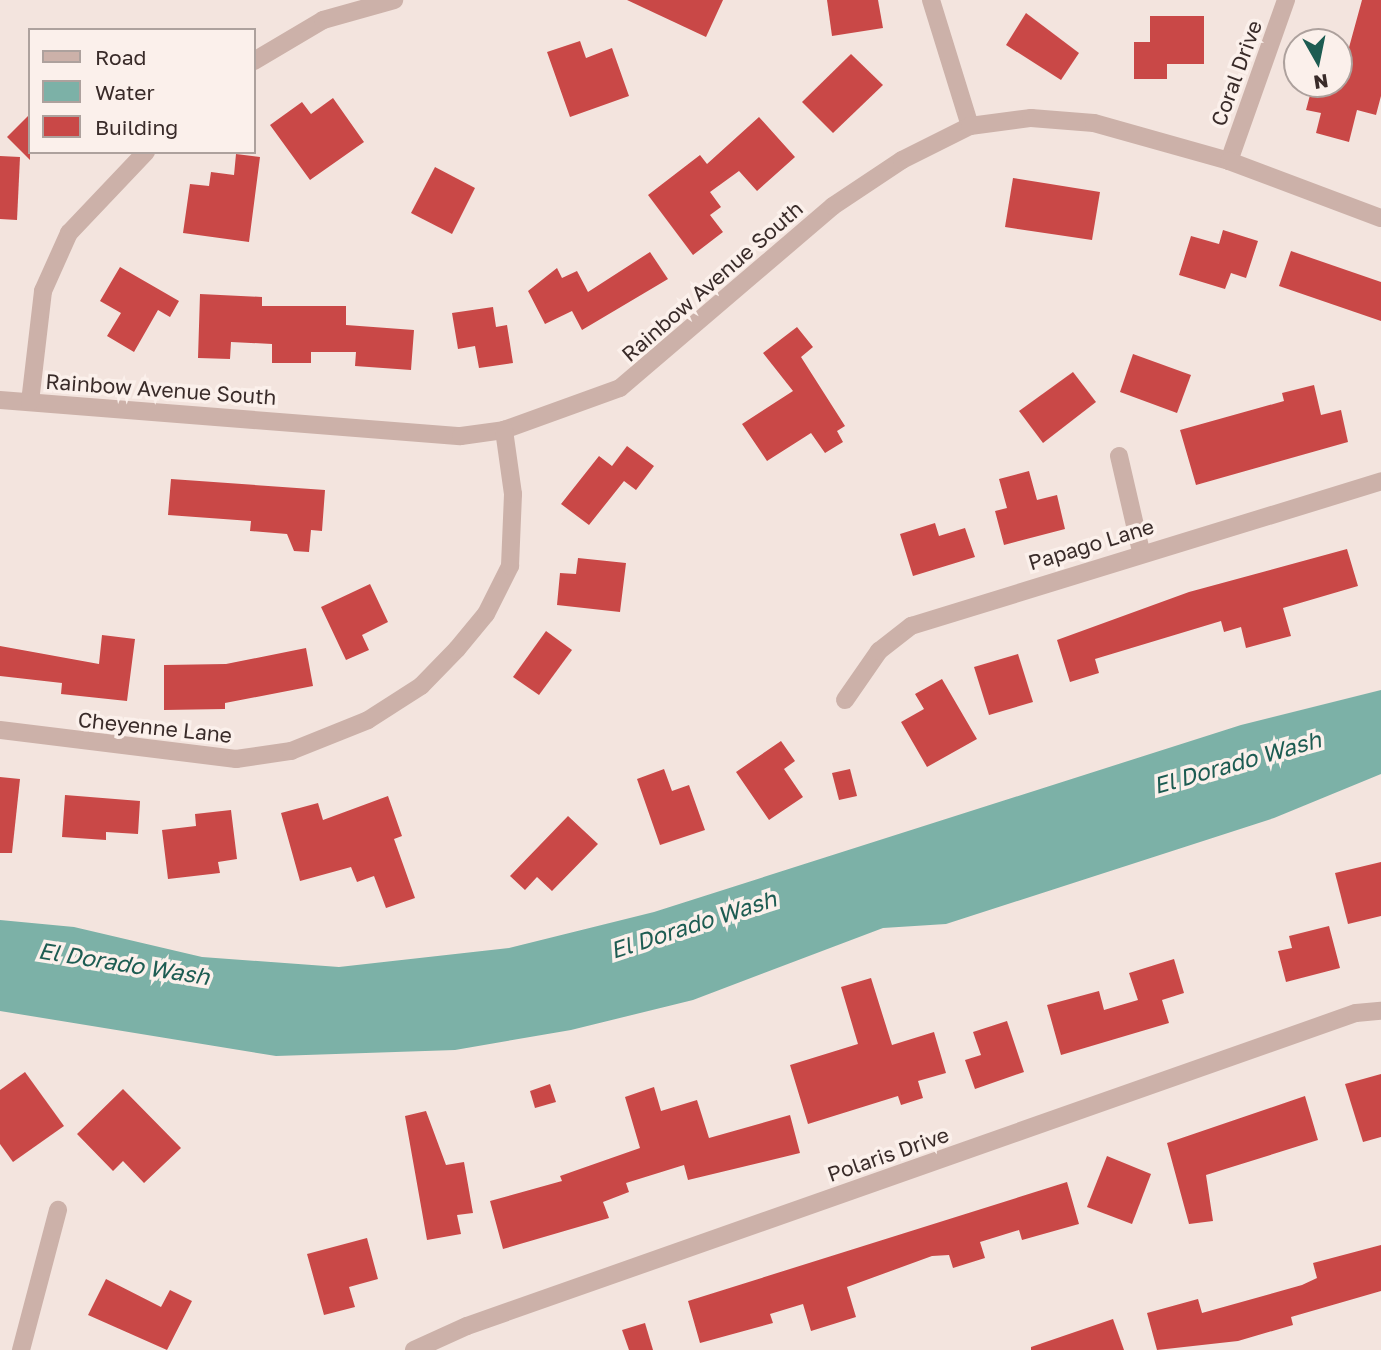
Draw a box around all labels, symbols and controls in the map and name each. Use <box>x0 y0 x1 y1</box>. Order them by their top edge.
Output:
street label: Coral Drive <box>1205 17 1267 129</box>
legend <box>28 28 256 154</box>
north arrow <box>1283 28 1353 98</box>
text: Road <box>95 44 146 70</box>
text: N <box>1312 70 1330 95</box>
text: Water <box>95 79 155 105</box>
text: Building <box>95 114 178 140</box>
street label: Rainbow Avenue South <box>616 196 808 366</box>
street label: Rainbow Avenue South <box>45 368 277 410</box>
street label: Papago Lane <box>1025 513 1157 575</box>
street label: Cheyenne Lane <box>77 706 233 748</box>
water label: El Dorado Wash <box>1150 725 1324 799</box>
water label: El Dorado Wash <box>606 884 780 964</box>
water label: El Dorado Wash <box>36 936 212 990</box>
street label: Polaris Drive <box>824 1121 952 1187</box>

